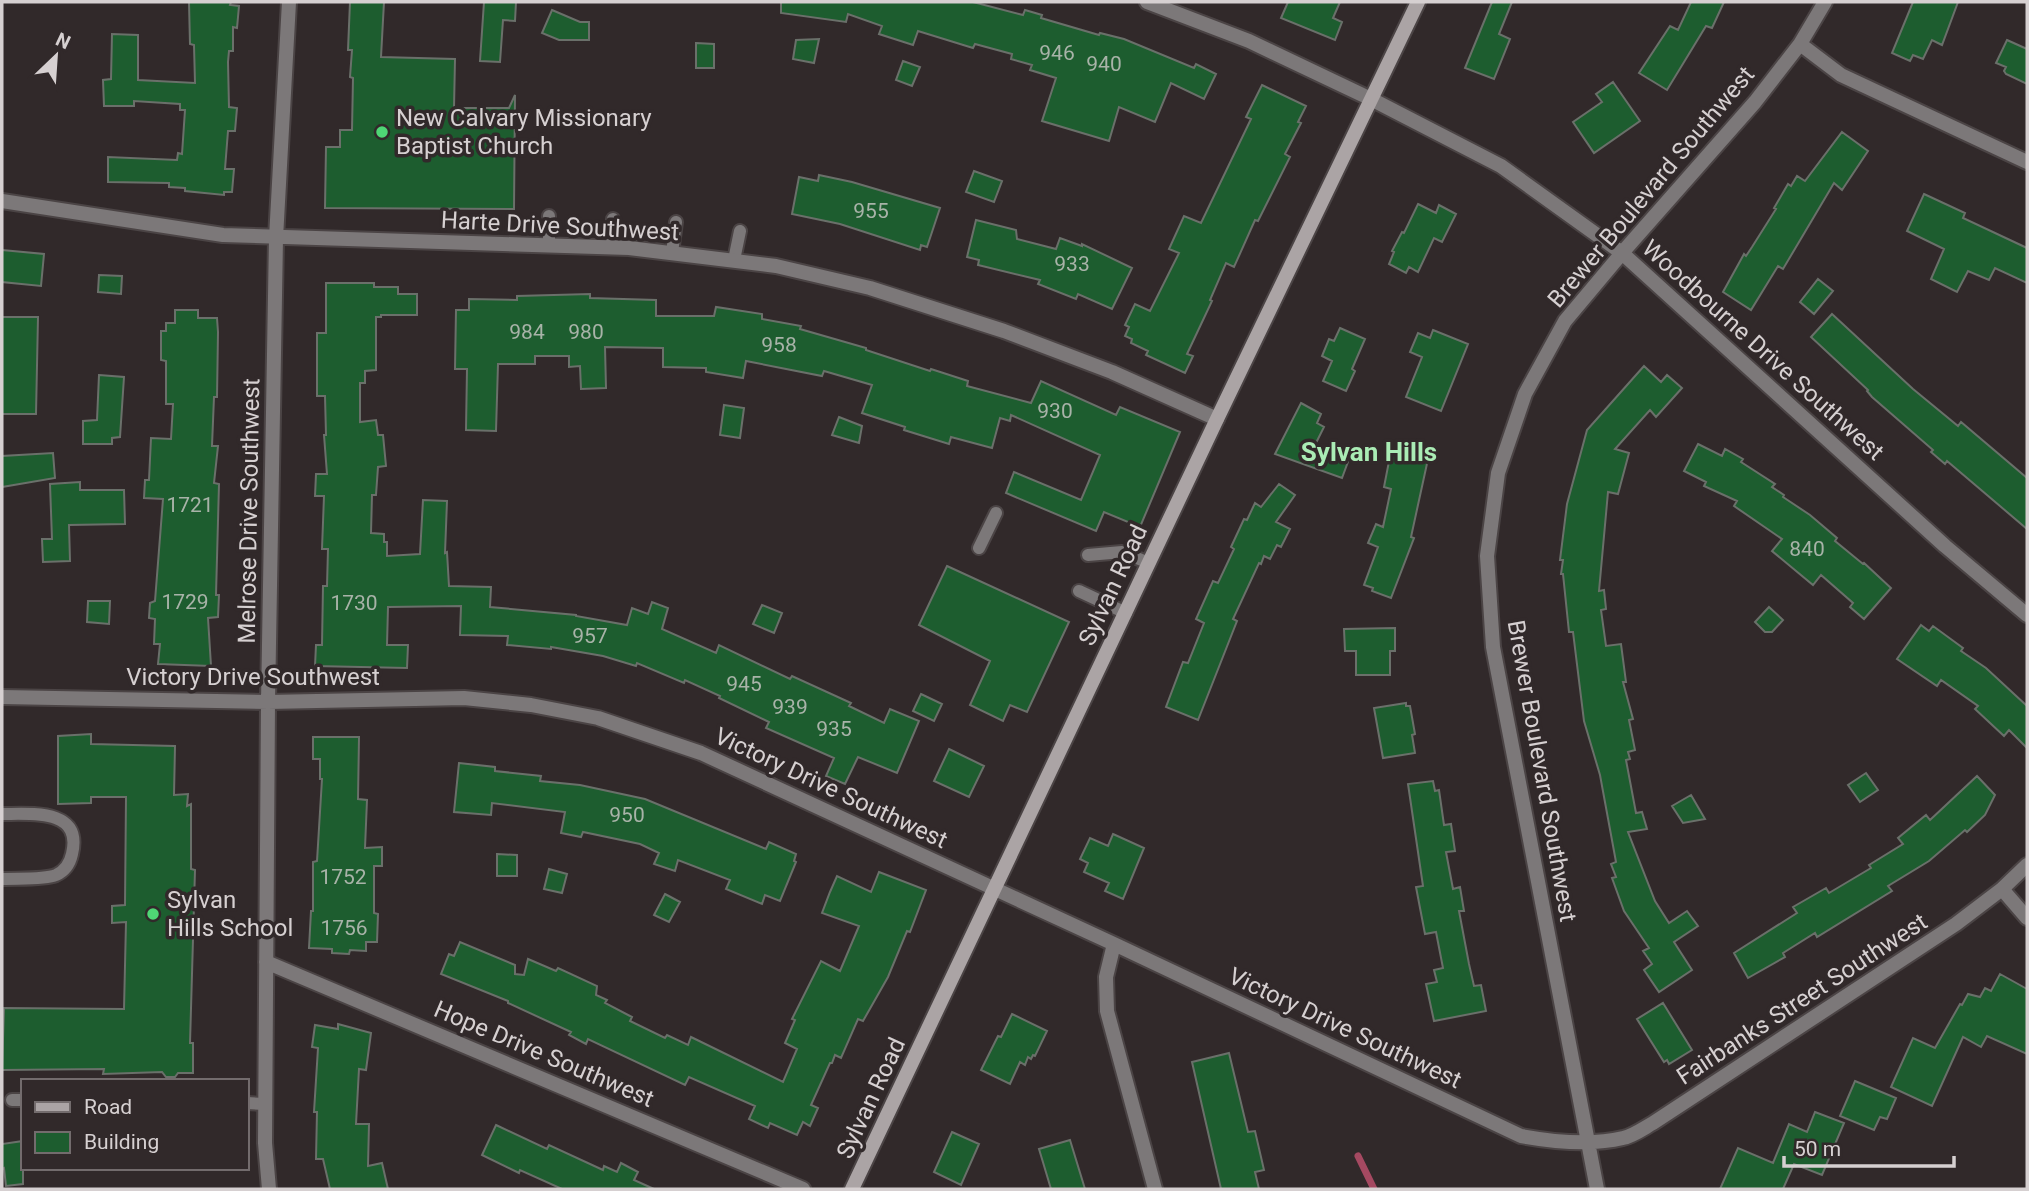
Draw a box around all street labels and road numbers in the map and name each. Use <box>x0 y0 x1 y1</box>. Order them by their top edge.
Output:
street label: Brewer Boulevard Southwest <box>1542 61 1760 313</box>
street label: Harte Drive Southwest <box>440 206 680 246</box>
street label: Woodbourne Drive Southwest <box>1636 234 1890 466</box>
street label: Melrose Drive Southwest <box>233 378 265 644</box>
street label: Sylvan Road <box>1073 520 1153 650</box>
street label: Brewer Boulevard Southwest <box>1502 618 1582 924</box>
street label: Victory Drive Southwest <box>126 663 380 691</box>
street label: Victory Drive Southwest <box>710 722 952 854</box>
street label: Fairbanks Street Southwest <box>1672 907 1932 1090</box>
street label: Victory Drive Southwest <box>1224 962 1466 1094</box>
street label: Hope Drive Southwest <box>430 995 658 1113</box>
street label: Sylvan Road <box>831 1033 911 1163</box>

